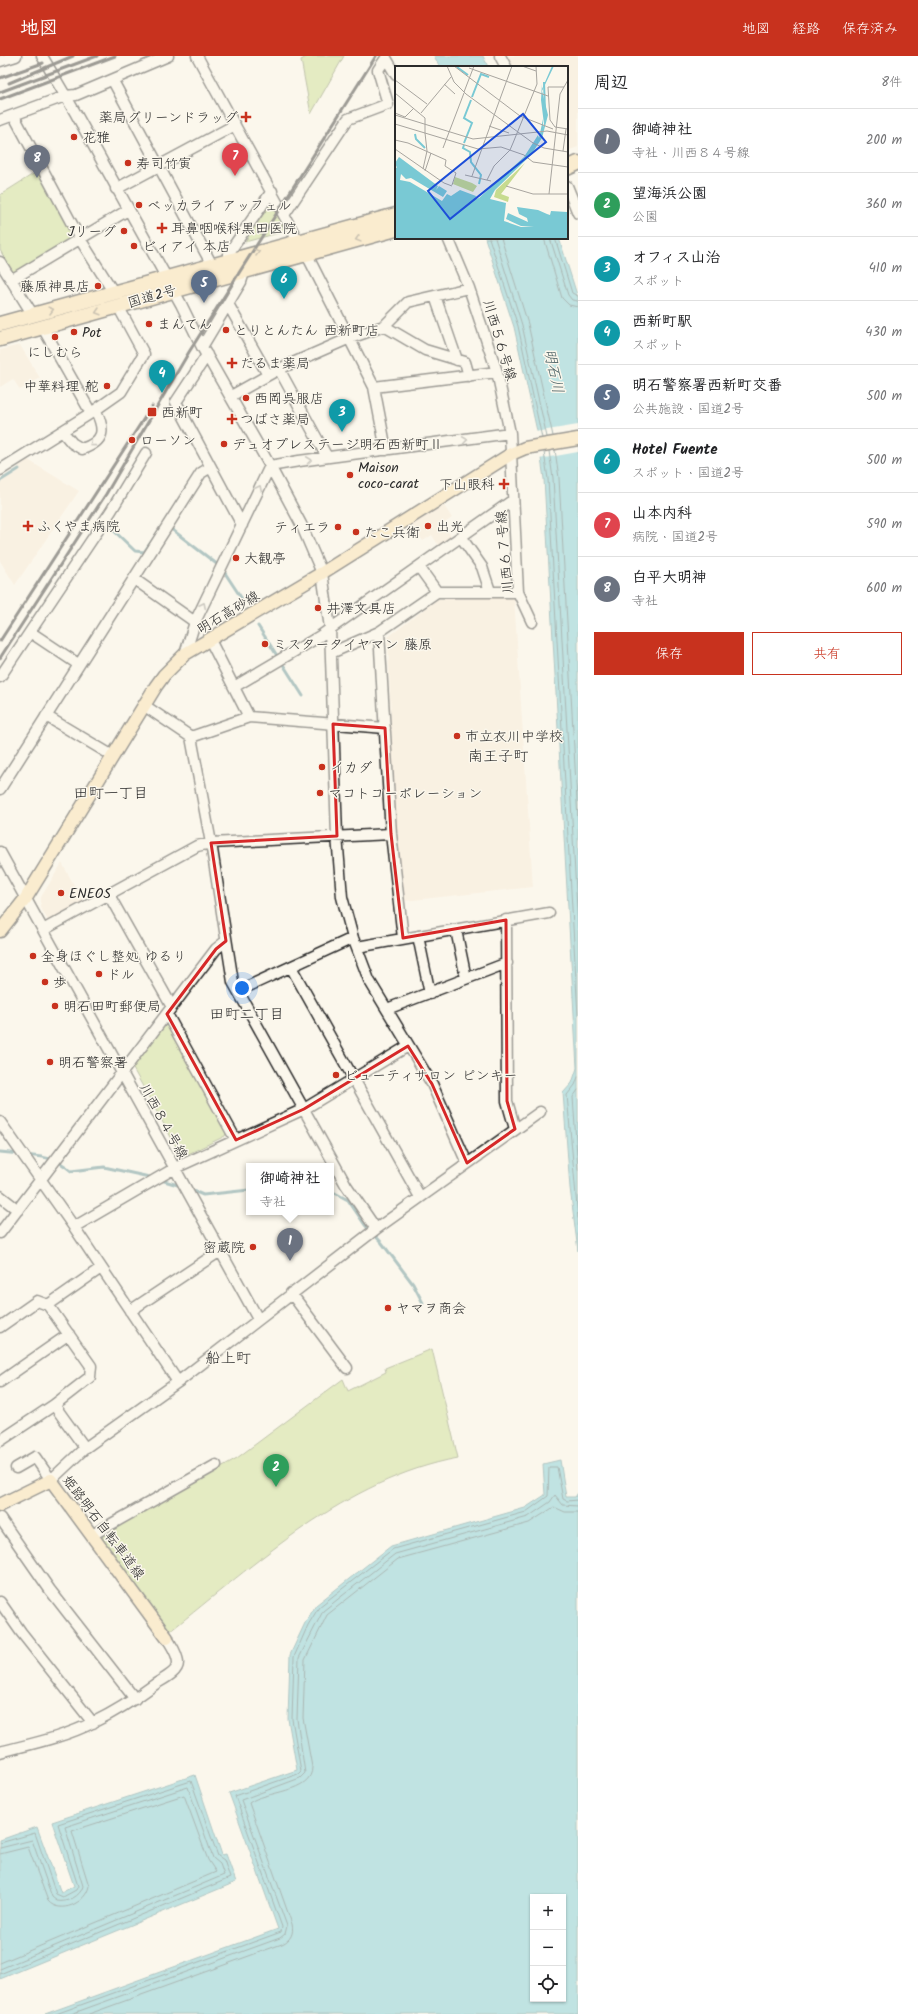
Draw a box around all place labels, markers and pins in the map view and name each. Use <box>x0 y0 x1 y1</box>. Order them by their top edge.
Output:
place label: 薬局グリーンドラッグ <box>99 107 238 129</box>
marker: 薬局グリーンドラッグ <box>241 112 251 122</box>
place label: 花雅 <box>82 127 110 149</box>
marker: 花雅 <box>69 132 79 142</box>
pin: 7 <box>222 143 248 176</box>
pin: 8 <box>24 145 50 178</box>
place label: 寿司竹寅 <box>136 153 192 175</box>
marker: 寿司竹寅 <box>123 158 133 168</box>
place label: ベッカライ アッフェル <box>147 195 292 217</box>
marker: ベッカライ アッフェル <box>134 200 144 210</box>
place label: 耳鼻咽喉科黒田医院 <box>171 218 297 240</box>
place label: Jリーグ <box>68 221 116 243</box>
marker: 耳鼻咽喉科黒田医院 <box>156 222 168 234</box>
marker: Jリーグ <box>119 226 129 236</box>
place label: ビィアイ 本店 <box>142 236 231 258</box>
marker: ビィアイ 本店 <box>129 241 139 251</box>
pin: 6 <box>271 266 297 299</box>
pin: 5 <box>191 270 217 303</box>
place label: 藤原神具店 <box>20 276 90 298</box>
marker: 藤原神具店 <box>93 281 103 291</box>
place label: まんてん <box>157 314 212 336</box>
marker: まんてん <box>144 319 154 329</box>
place label: とりとんたん 西新町店 <box>234 320 380 342</box>
place label: Pot <box>82 322 102 344</box>
marker: とりとんたん 西新町店 <box>221 325 231 335</box>
marker: Pot <box>69 327 79 337</box>
marker: にしむら <box>50 332 60 342</box>
place label: にしむら <box>27 342 83 364</box>
place label: だるま薬局 <box>240 353 310 375</box>
marker: だるま薬局 <box>227 358 237 368</box>
pin: 4 <box>149 360 175 393</box>
place label: 中華料理 舵 <box>23 376 99 398</box>
marker: 中華料理 舵 <box>102 381 112 391</box>
place label: 西岡呉服店 <box>254 388 324 410</box>
marker: 西岡呉服店 <box>241 393 251 403</box>
pin: 3 <box>329 399 355 432</box>
place label: 西新町 <box>161 402 203 424</box>
marker: 西新町 <box>146 406 158 418</box>
place label: つばさ薬局 <box>240 409 310 431</box>
marker: つばさ薬局 <box>227 414 237 424</box>
place label: ローソン <box>140 430 196 452</box>
place label: デュオプレステージ明石西新町Ⅱ <box>232 434 443 456</box>
marker: ローソン <box>127 435 137 445</box>
marker: デュオプレステージ明石西新町Ⅱ <box>219 439 229 449</box>
place label: Maison coco-carat <box>358 457 420 495</box>
marker: Maison coco-carat <box>345 470 355 480</box>
place label: 下山眼科 <box>439 474 495 496</box>
marker: 下山眼科 <box>498 478 510 490</box>
place label: ふくやま病院 <box>37 516 120 538</box>
place label: 出光 <box>436 516 464 538</box>
place label: ティエラ <box>274 517 330 539</box>
marker: ふくやま病院 <box>22 520 34 532</box>
marker: 出光 <box>423 521 433 531</box>
marker: ティエラ <box>333 522 343 532</box>
place label: たこ兵衛 <box>364 522 420 544</box>
marker: たこ兵衛 <box>351 527 361 537</box>
place label: 大観亭 <box>244 548 286 570</box>
marker: 大観亭 <box>231 553 241 563</box>
place label: 井澤文具店 <box>326 598 396 620</box>
marker: 井澤文具店 <box>313 603 323 613</box>
place label: ミスタータイヤマン 藤原 <box>273 634 432 656</box>
marker: ミスタータイヤマン 藤原 <box>260 639 270 649</box>
place label: 市立衣川中学校 <box>465 726 563 748</box>
marker: 市立衣川中学校 <box>452 731 462 741</box>
place label: イカダ <box>330 757 372 779</box>
marker: イカダ <box>317 762 327 772</box>
place label: マコトコーポレーション <box>328 783 482 805</box>
marker: マコトコーポレーション <box>315 788 325 798</box>
place label: ENEOS <box>69 883 111 905</box>
marker: ENEOS <box>56 888 66 898</box>
place label: 全身ほぐし整処 ゆるり <box>41 946 187 968</box>
marker: 全身ほぐし整処 ゆるり <box>28 951 38 961</box>
place label: ドル <box>107 964 135 986</box>
marker: ドル <box>94 969 104 979</box>
place label: 歩 <box>53 972 67 994</box>
marker: 歩 <box>40 977 50 987</box>
place label: 明石田町郵便局 <box>63 996 161 1018</box>
marker: 明石田町郵便局 <box>50 1001 60 1011</box>
place label: 明石警察署 <box>58 1052 128 1074</box>
marker: 明石警察署 <box>45 1057 55 1067</box>
place label: ビューティサロン ピンキー <box>344 1065 518 1087</box>
marker: ビューティサロン ピンキー <box>331 1070 341 1080</box>
pin: 1 <box>277 1228 303 1261</box>
place label: 密蔵院 <box>203 1237 245 1259</box>
marker: 密蔵院 <box>248 1242 258 1252</box>
place label: ヤマヲ商会 <box>396 1298 466 1320</box>
marker: ヤマヲ商会 <box>383 1303 393 1313</box>
pin: 2 <box>263 1454 289 1487</box>

